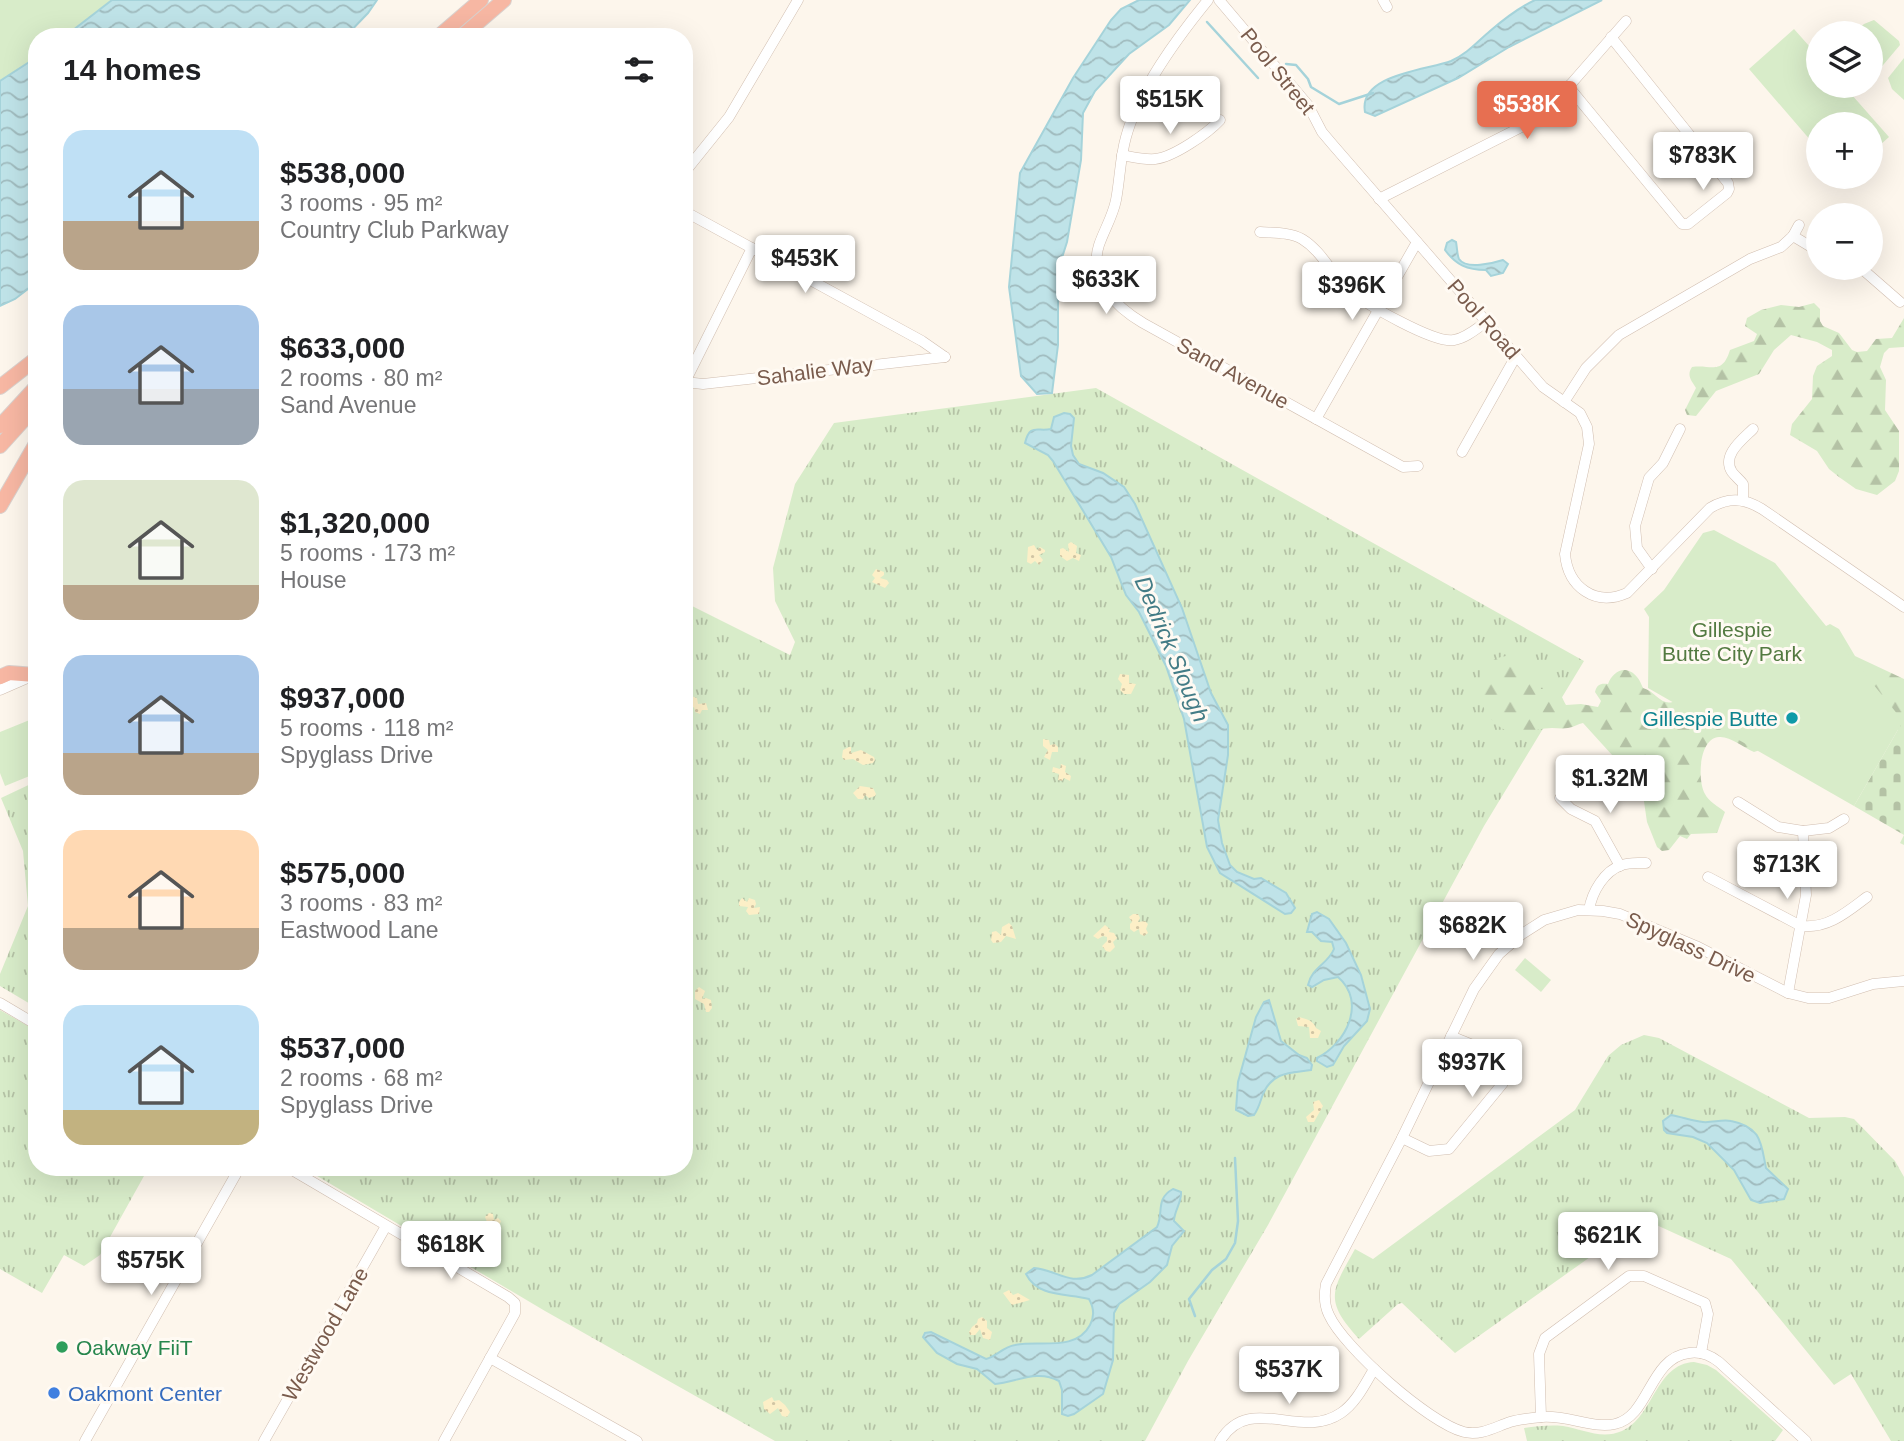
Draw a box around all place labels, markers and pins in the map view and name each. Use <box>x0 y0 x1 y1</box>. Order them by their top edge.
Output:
pin: $515K <box>1121 76 1219 136</box>
pin: $538K <box>1478 82 1576 141</box>
pin: $783K <box>1654 132 1752 192</box>
pin: $453K <box>756 236 854 295</box>
pin: $633K <box>1057 256 1155 316</box>
pin: $396K <box>1303 262 1401 322</box>
place label: Gillespie Butte <box>1643 707 1778 730</box>
marker: Gillespie Butte <box>1784 710 1800 726</box>
pin: $1.32M <box>1553 756 1667 815</box>
pin: $713K <box>1738 842 1836 901</box>
pin: $682K <box>1424 902 1522 962</box>
pin: $937K <box>1423 1040 1521 1099</box>
pin: $621K <box>1559 1212 1657 1272</box>
pin: $618K <box>402 1222 500 1281</box>
pin: $575K <box>102 1238 200 1297</box>
place label: Oakway FiiT <box>76 1336 193 1359</box>
marker: Oakway FiiT <box>54 1339 70 1355</box>
pin: $537K <box>1240 1346 1338 1406</box>
place label: Oakmont Center <box>68 1382 222 1405</box>
marker: Oakmont Center <box>46 1385 62 1401</box>

